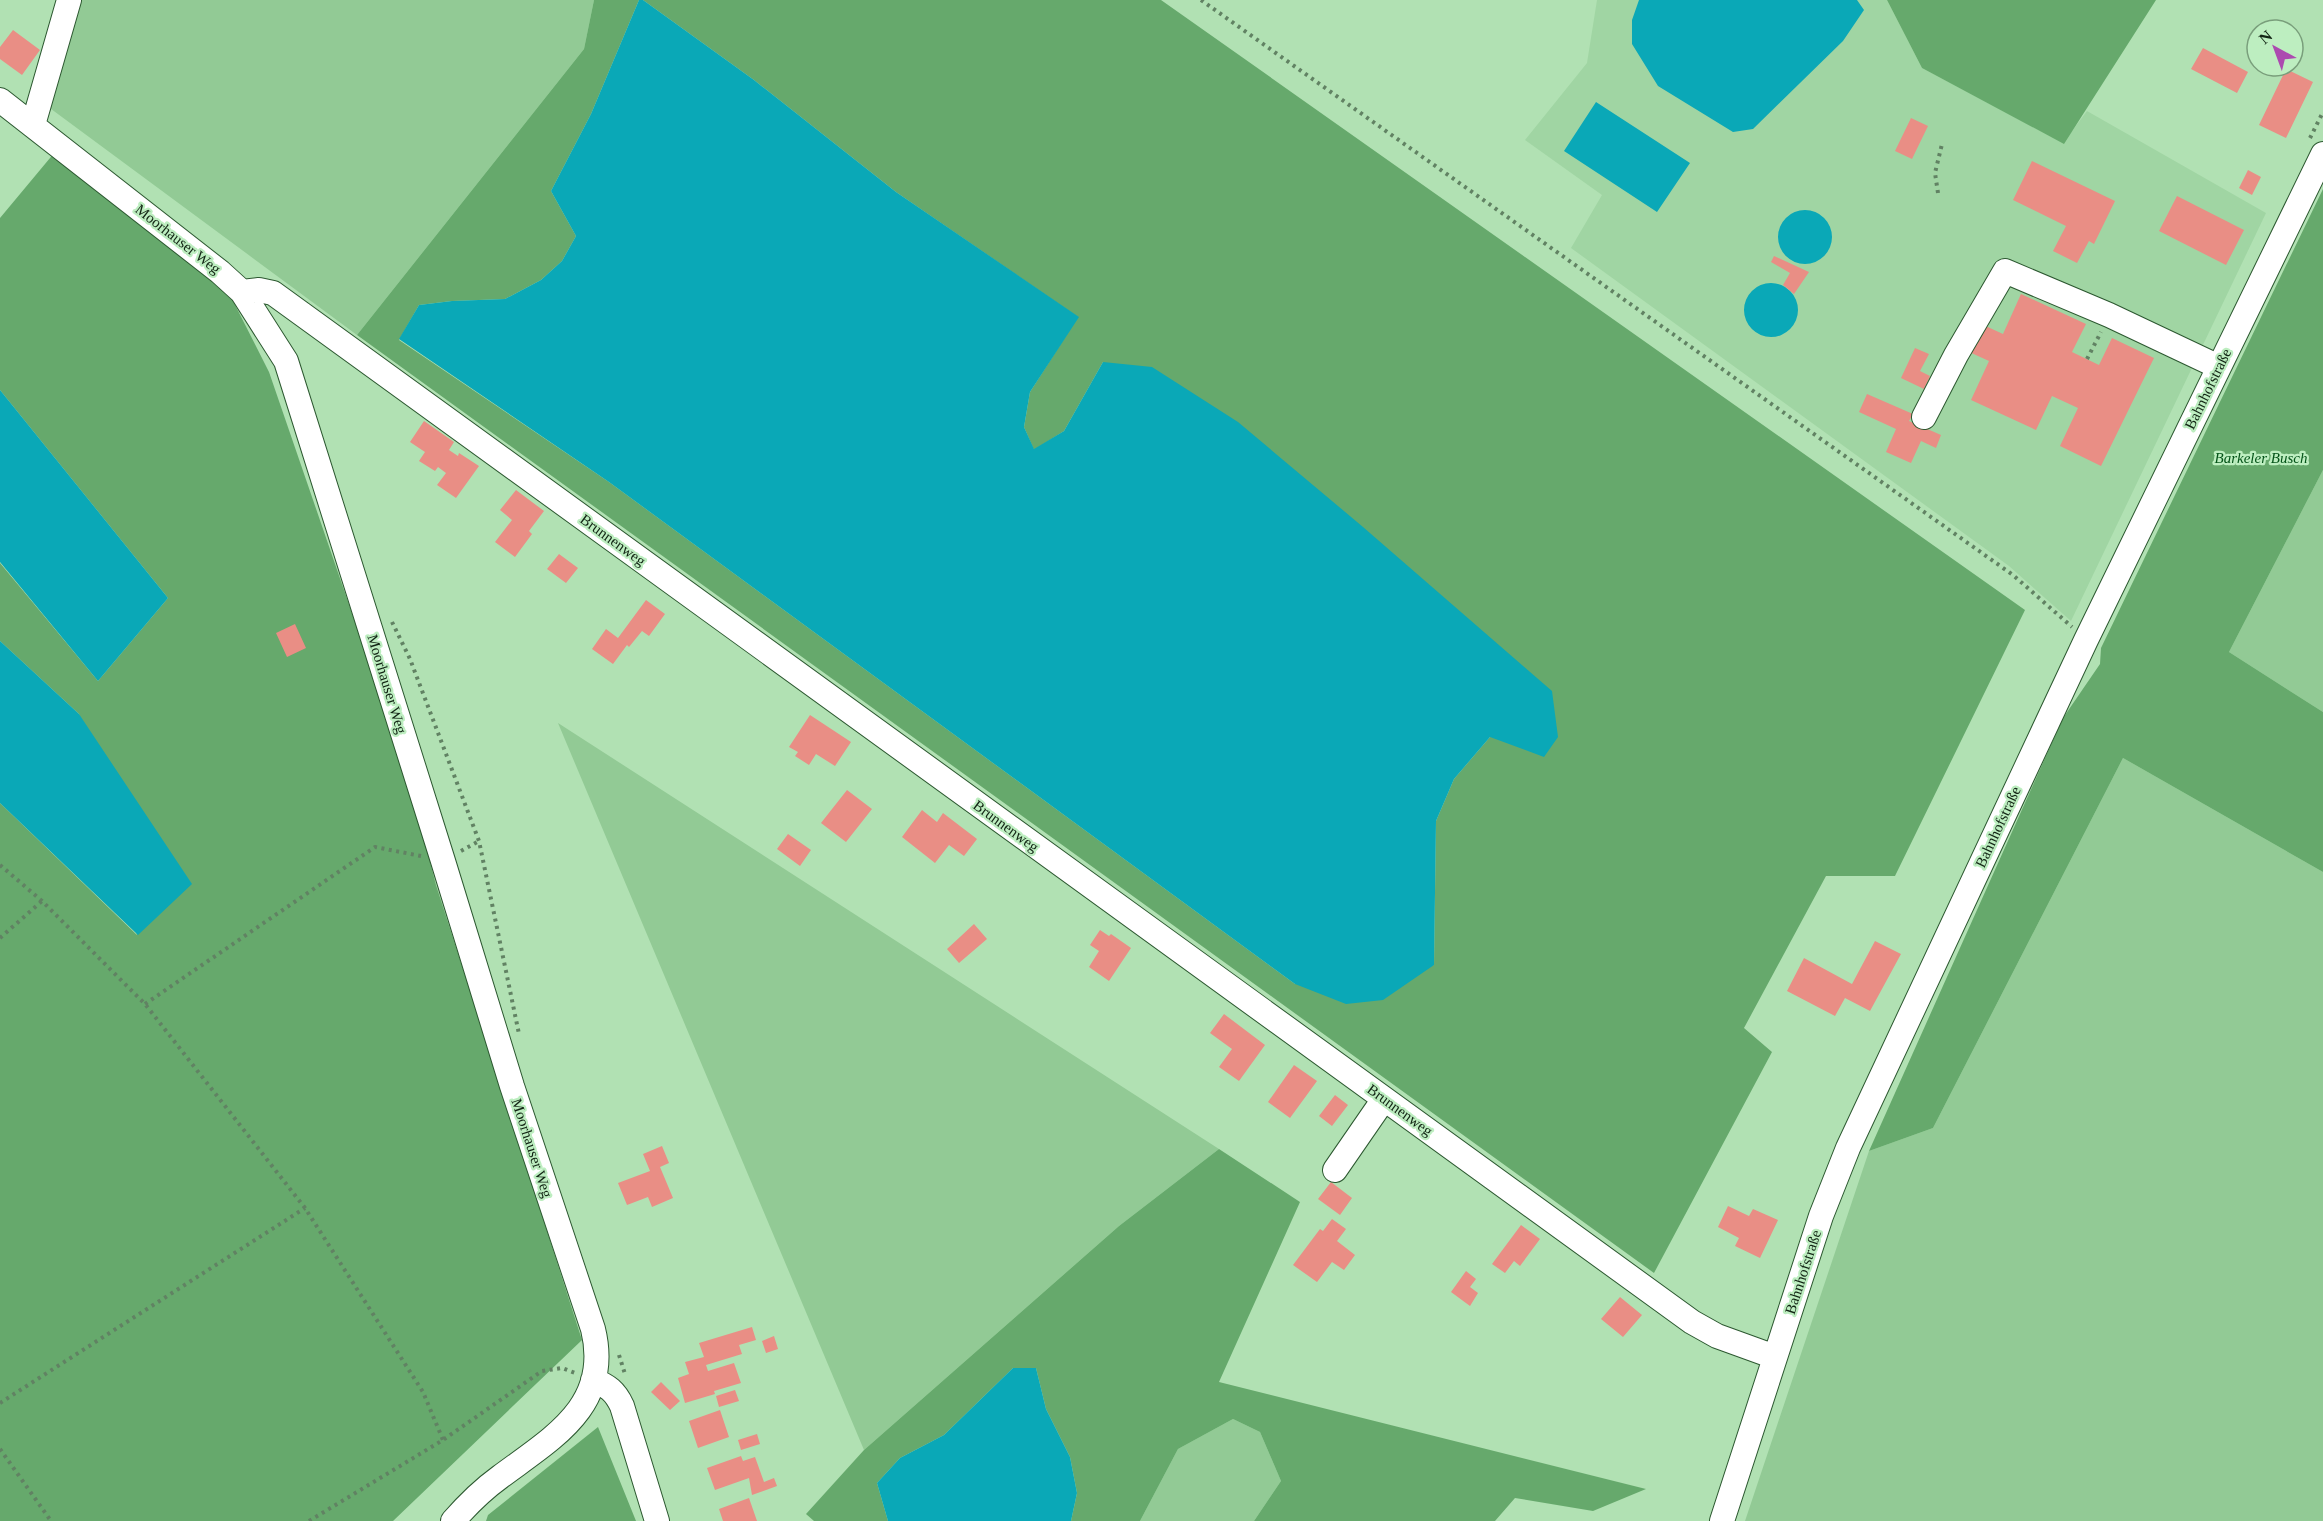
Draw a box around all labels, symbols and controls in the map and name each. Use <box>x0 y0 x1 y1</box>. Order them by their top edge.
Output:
north arrow <box>2245 18 2305 78</box>
text: N <box>2256 27 2276 47</box>
street label: Moorhauser Weg <box>132 201 224 277</box>
street label: Bahnhofstraße <box>2182 346 2235 432</box>
park label: Barkeler Busch <box>2215 450 2307 466</box>
street label: Brunnenweg <box>577 511 649 569</box>
street label: Moorhauser Weg <box>364 632 410 736</box>
street label: Bahnhofstraße <box>1972 784 2024 870</box>
street label: Brunnenweg <box>970 797 1042 855</box>
street label: Brunnenweg <box>1364 1081 1436 1139</box>
street label: Moorhauser Weg <box>508 1097 556 1200</box>
street label: Bahnhofstraße <box>1782 1228 1824 1316</box>

